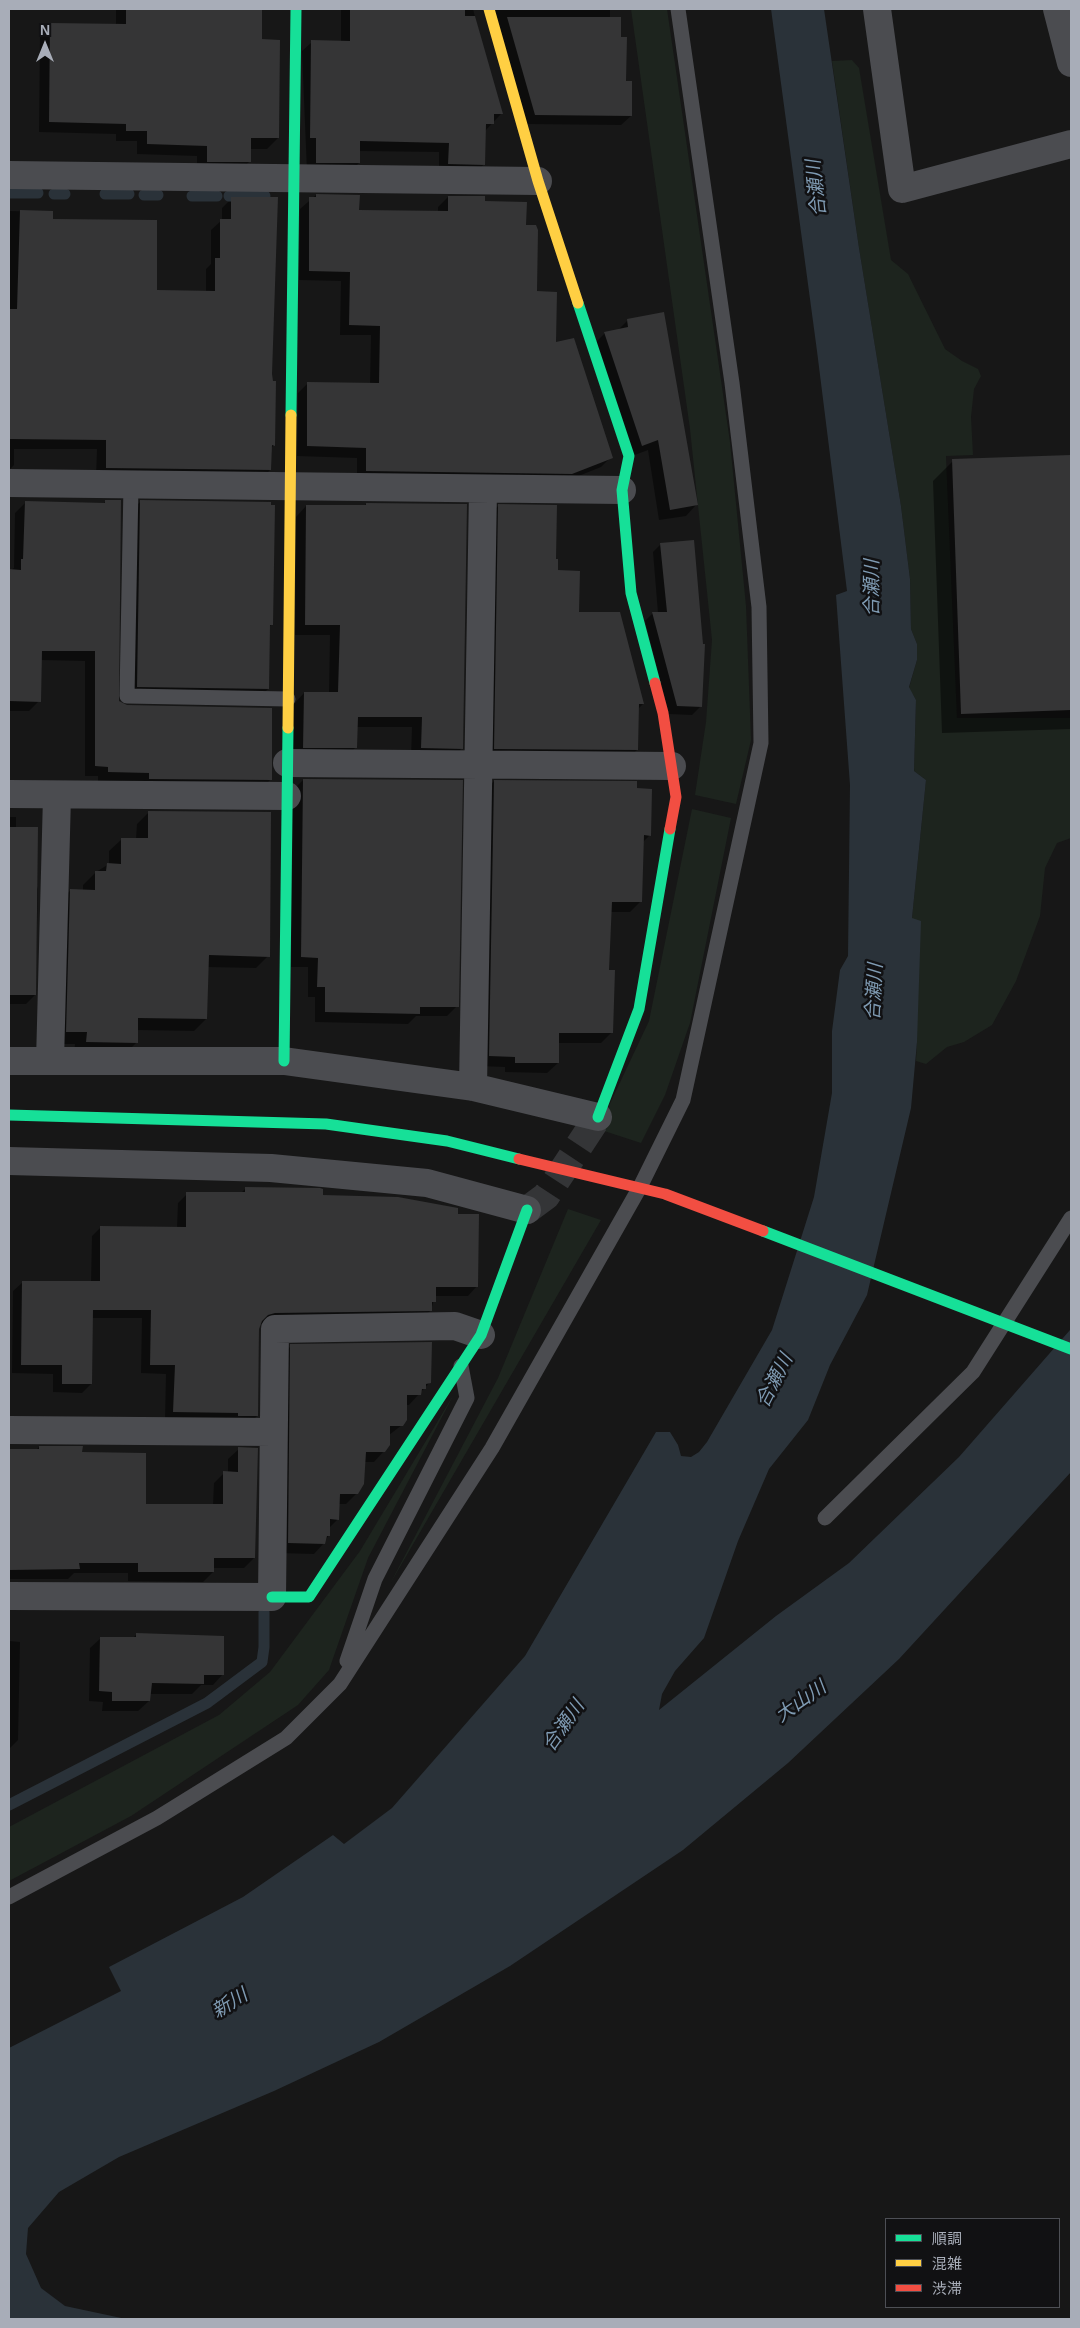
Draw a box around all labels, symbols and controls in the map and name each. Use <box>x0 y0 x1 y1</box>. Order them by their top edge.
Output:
north arrow <box>20 20 70 70</box>
text: N <box>40 22 50 38</box>
water label: 合瀬川 <box>803 158 831 218</box>
water label: 合瀬川 <box>862 560 884 616</box>
water label: 合瀬川 <box>862 963 888 1021</box>
water label: 合瀬川 <box>752 1350 798 1412</box>
water label: 大山川 <box>771 1676 831 1728</box>
water label: 合瀬川 <box>538 1696 590 1756</box>
water label: 新川 <box>208 1984 252 2024</box>
legend <box>885 2218 1060 2308</box>
text: 順調 <box>932 2230 962 2247</box>
text: 混雑 <box>932 2255 962 2272</box>
text: 渋滞 <box>932 2280 962 2297</box>

